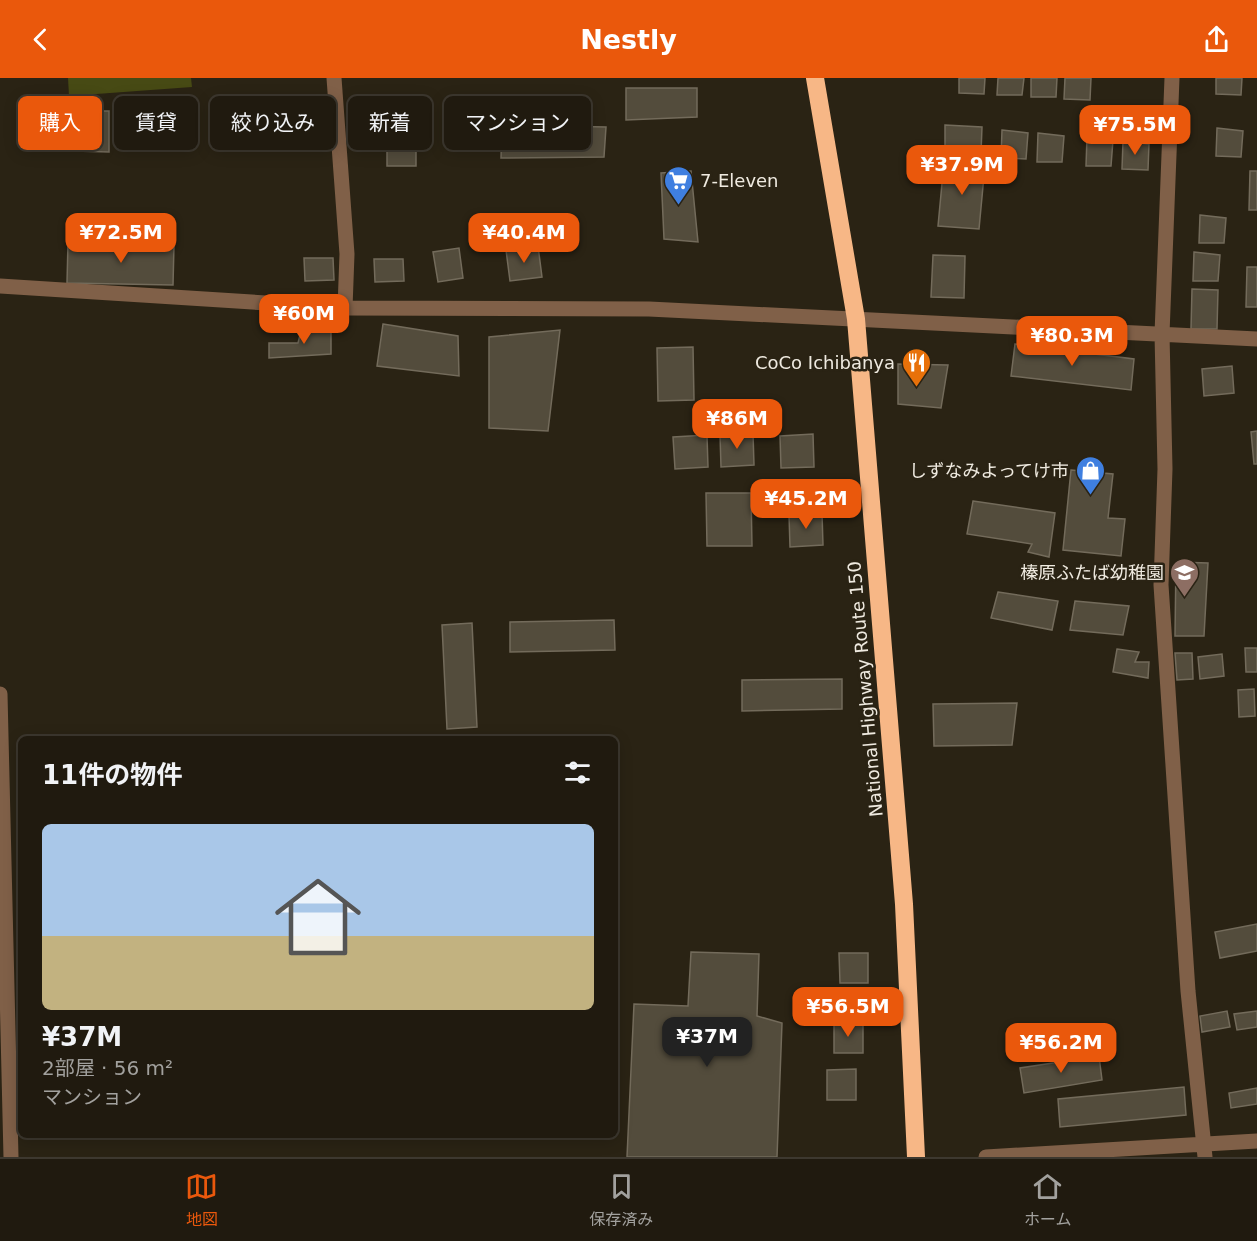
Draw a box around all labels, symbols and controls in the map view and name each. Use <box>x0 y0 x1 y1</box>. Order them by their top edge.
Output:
icon: back <box>24 23 57 56</box>
icon: share <box>1200 23 1233 56</box>
text: Nestly <box>580 24 677 55</box>
chip: 購入 <box>18 96 102 150</box>
chip: 賃貸 <box>114 96 198 150</box>
chip: 絞り込み <box>210 96 336 150</box>
chip: 新着 <box>348 96 432 150</box>
chip: マンション <box>444 96 591 150</box>
pin: ¥75.5M <box>1086 105 1184 156</box>
text: ¥75.5M <box>1093 112 1177 136</box>
pin: ¥37.9M <box>913 145 1011 196</box>
text: ¥37.9M <box>920 152 1004 176</box>
supermarket icon: 7-Eleven <box>663 164 695 206</box>
place label: 7-Eleven <box>700 170 779 191</box>
pin: ¥72.5M <box>72 213 170 264</box>
pin: ¥40.4M <box>475 213 573 264</box>
text: ¥72.5M <box>79 220 163 244</box>
text: ¥40.4M <box>482 220 566 244</box>
pin: ¥60M <box>268 294 340 345</box>
text: ¥60M <box>273 301 335 325</box>
pin: ¥80.3M <box>1023 316 1121 367</box>
text: ¥80.3M <box>1030 323 1114 347</box>
restaurant icon: CoCo Ichibanya <box>900 346 932 388</box>
place label: CoCo Ichibanya <box>755 352 895 373</box>
pin: ¥86M <box>701 399 773 450</box>
text: ¥86M <box>706 406 768 430</box>
shop icon: しずなみよってけ市 <box>1074 454 1106 496</box>
place label: しずなみよってけ市 <box>909 460 1069 481</box>
pin: ¥45.2M <box>757 479 855 530</box>
text: ¥45.2M <box>764 486 848 510</box>
school or university icon: 榛原ふたば幼稚園 <box>1169 556 1201 598</box>
street label: National Highway Route 150 <box>843 560 887 818</box>
place label: 榛原ふたば幼稚園 <box>1020 562 1164 583</box>
icon: filters <box>561 756 594 789</box>
text: 11件の物件 <box>42 760 182 790</box>
icon: home <box>264 863 372 971</box>
pin: ¥56.5M <box>799 987 897 1038</box>
text: ¥56.5M <box>806 994 890 1018</box>
pin: ¥37M <box>671 1017 743 1068</box>
text: ¥37M <box>42 1022 122 1052</box>
pin: ¥56.2M <box>1012 1023 1110 1074</box>
text: ¥37M <box>676 1024 738 1048</box>
text: ¥56.2M <box>1019 1030 1103 1054</box>
text: 2部屋 · 56 m² <box>42 1056 173 1080</box>
text: マンション <box>42 1085 142 1109</box>
tab: 地図 <box>185 1170 218 1230</box>
tab: 保存済み <box>589 1170 653 1230</box>
tab: ホーム <box>1024 1170 1072 1230</box>

